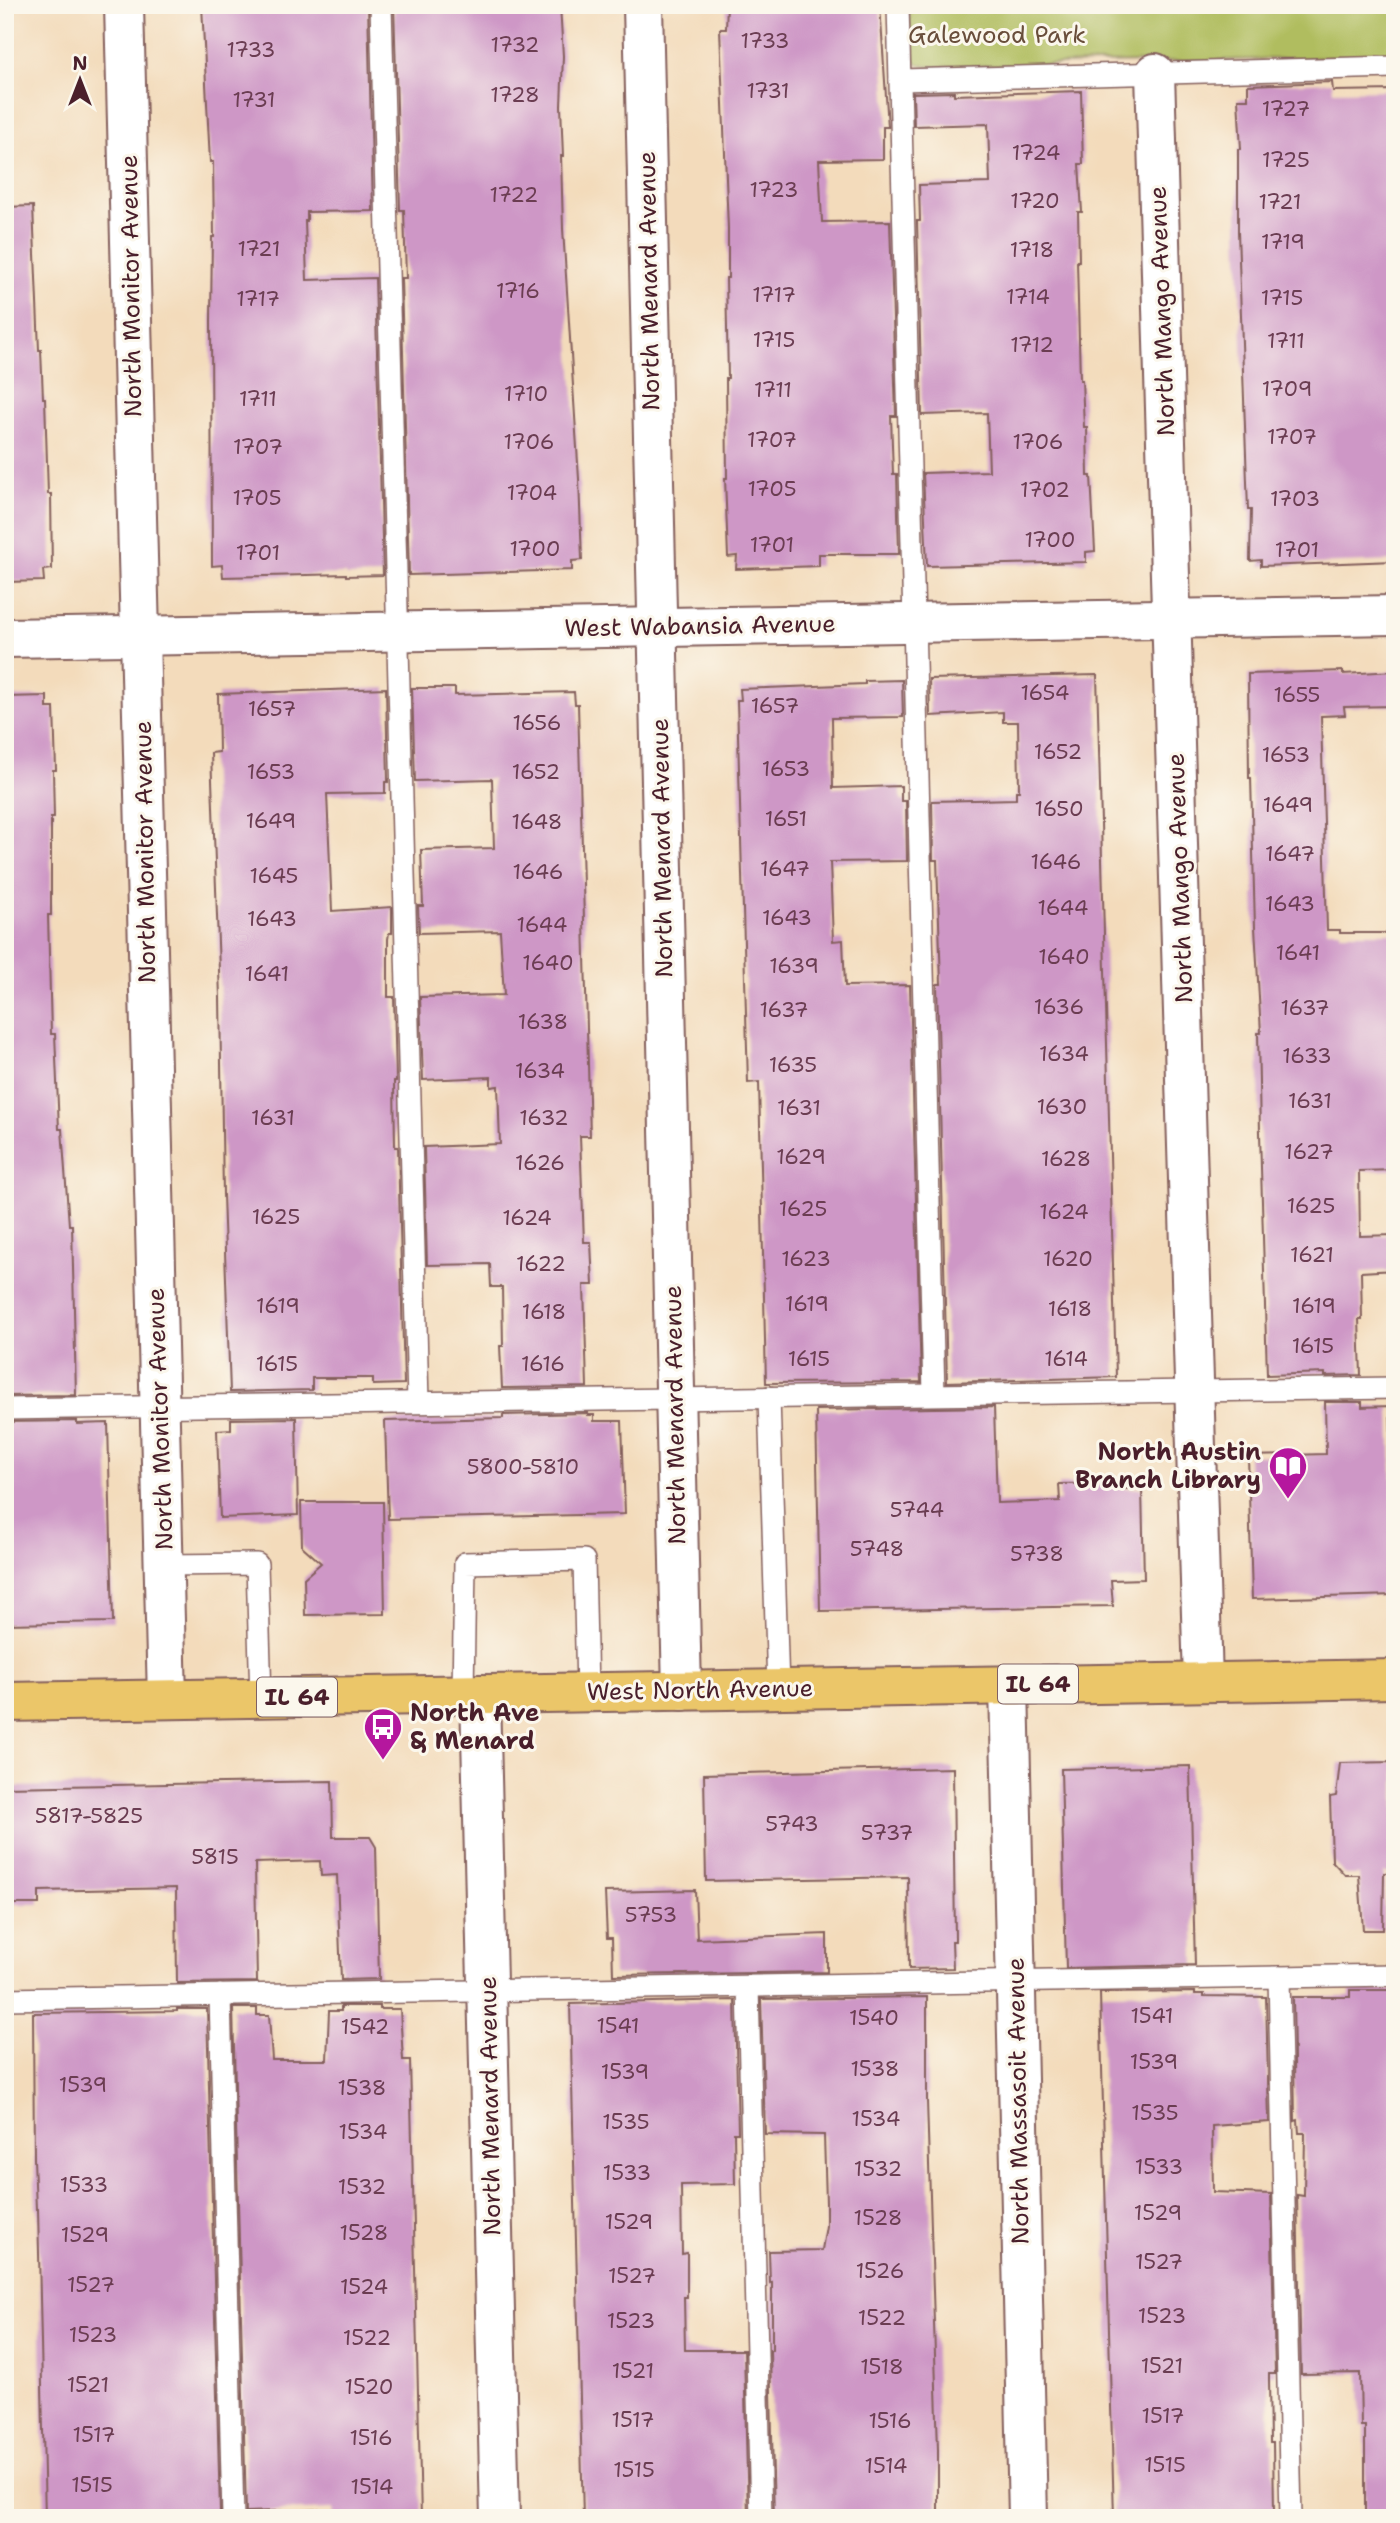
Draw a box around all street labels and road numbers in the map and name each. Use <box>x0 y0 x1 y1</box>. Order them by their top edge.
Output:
street label: North Menard Avenue <box>631 151 667 411</box>
street label: North Monitor Avenue <box>113 154 149 418</box>
street label: North Mango Avenue <box>1142 185 1182 437</box>
street label: West Wabansia Avenue <box>564 608 836 644</box>
street label: North Menard Avenue <box>644 718 680 978</box>
street label: North Monitor Avenue <box>127 720 163 984</box>
street label: North Mango Avenue <box>1160 752 1200 1004</box>
street label: North Menard Avenue <box>657 1285 693 1545</box>
street label: North Monitor Avenue <box>139 1287 181 1551</box>
road number: IL 64 <box>998 1665 1078 1704</box>
street label: West North Avenue <box>587 1672 813 1708</box>
road number: IL 64 <box>257 1678 337 1716</box>
street label: North Massasoit Avenue <box>999 1957 1037 2245</box>
street label: North Menard Avenue <box>472 1976 508 2236</box>

